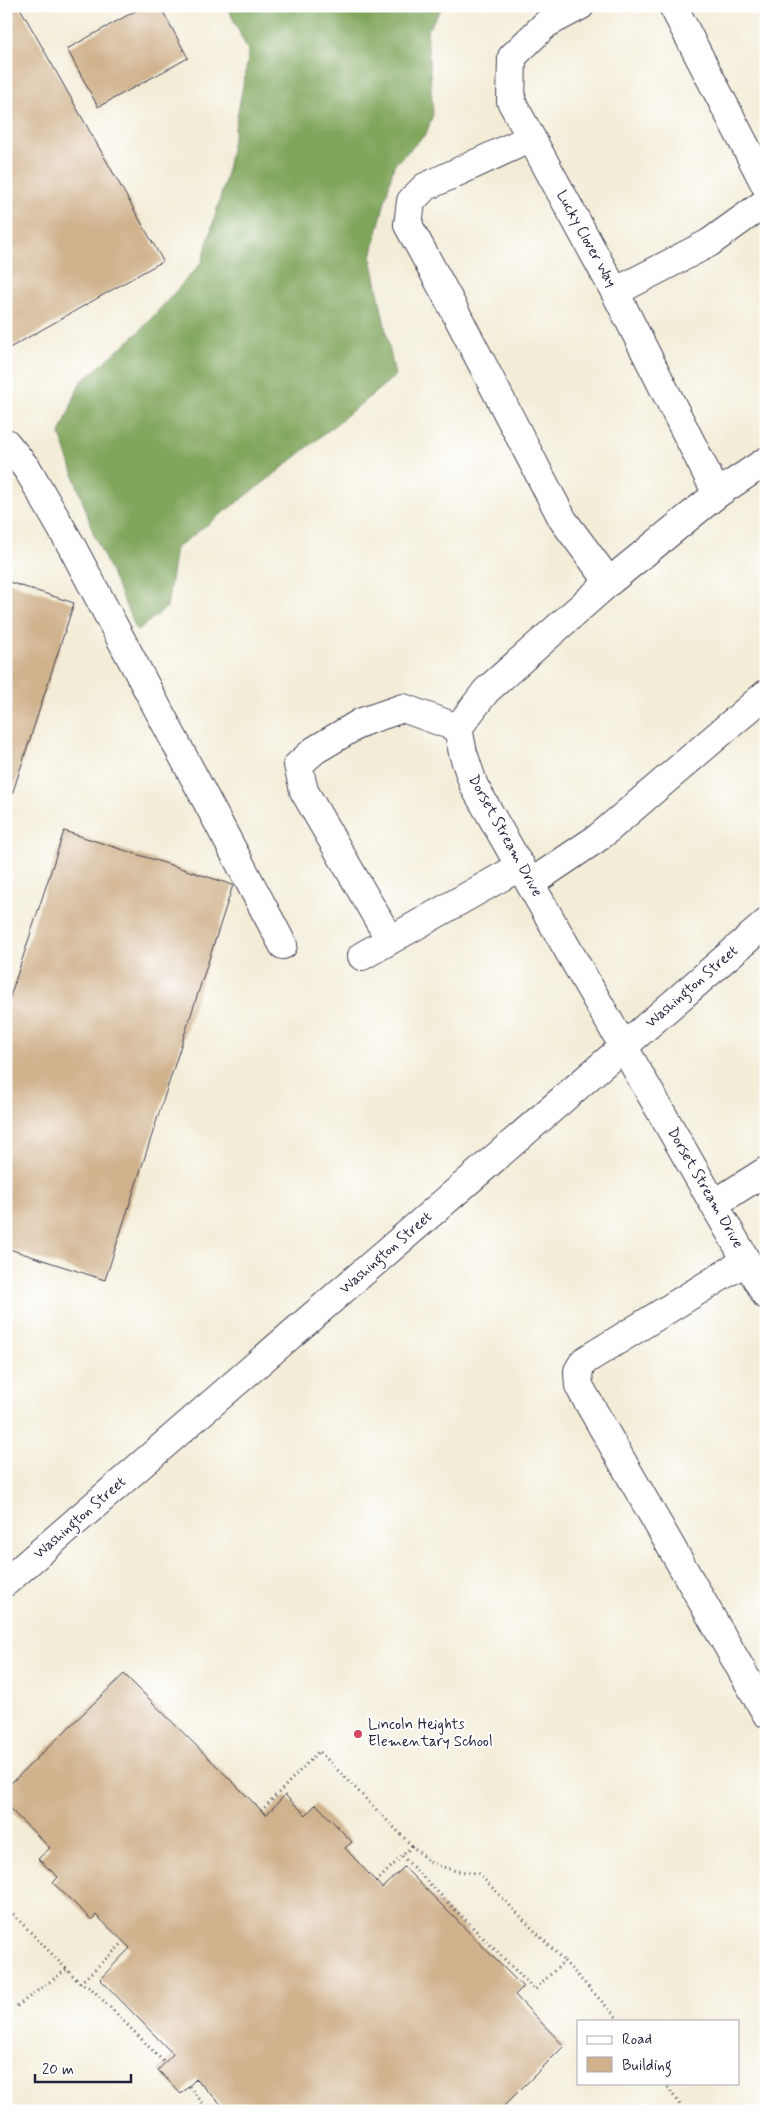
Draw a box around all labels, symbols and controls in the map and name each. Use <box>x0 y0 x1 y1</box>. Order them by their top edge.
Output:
street label: Lucky Clover Way <box>551 187 621 291</box>
street label: Dorset Stream Drive <box>463 771 547 901</box>
street label: Washington Street <box>641 941 743 1034</box>
street label: Dorset Stream Drive <box>662 1124 748 1252</box>
street label: Washington Street <box>335 1207 437 1300</box>
street label: Washington Street <box>29 1472 131 1565</box>
place label: Lincoln Heights Elementary School <box>368 1715 493 1752</box>
marker: Lincoln Heights Elementary School <box>352 1728 364 1740</box>
legend <box>577 2020 740 2084</box>
text: Road <box>622 2030 652 2050</box>
scale bar <box>35 2052 131 2084</box>
text: Building <box>622 2056 672 2077</box>
text: 20 m <box>42 2060 74 2080</box>

